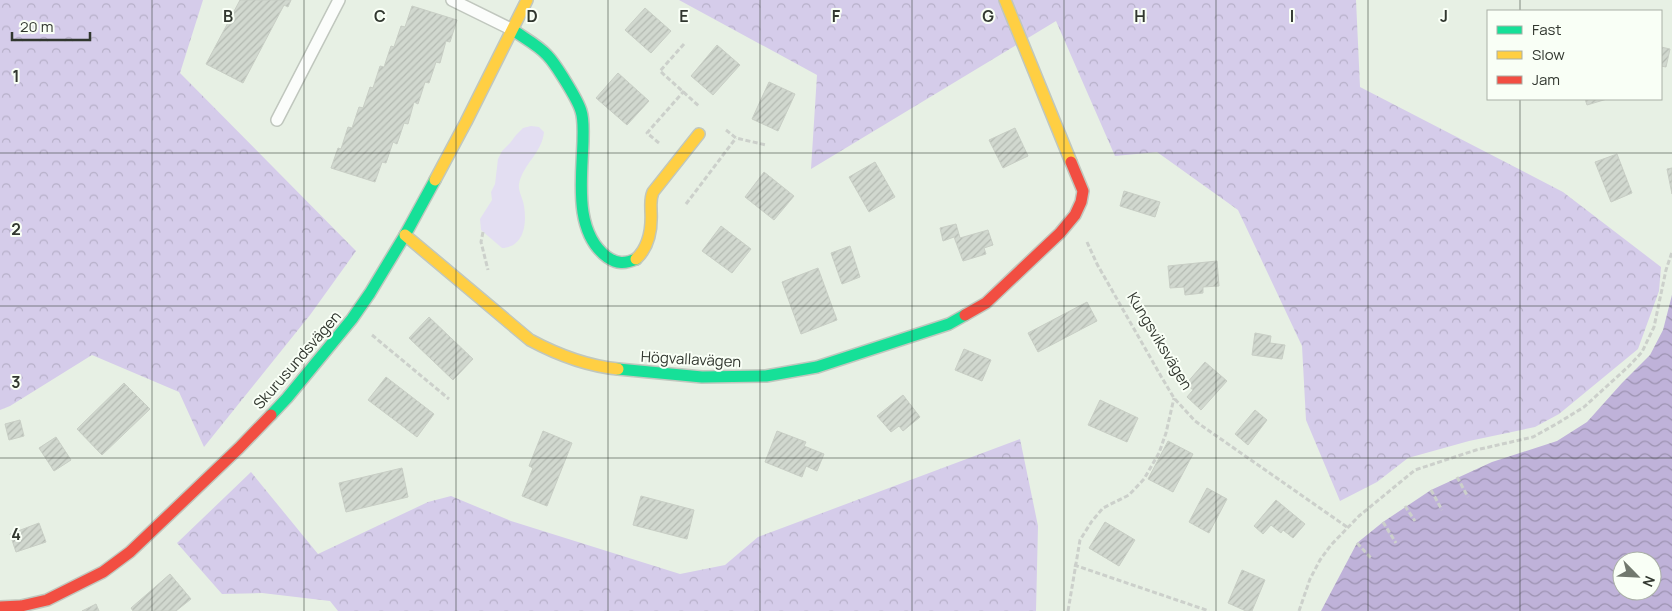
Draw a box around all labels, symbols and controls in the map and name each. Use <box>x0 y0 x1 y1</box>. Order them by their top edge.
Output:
text: B <box>223 5 233 27</box>
text: C <box>374 5 386 27</box>
text: D <box>526 5 538 27</box>
text: E <box>679 5 689 27</box>
text: F <box>832 5 841 27</box>
text: G <box>982 5 994 27</box>
text: H <box>1134 5 1146 27</box>
text: I <box>1290 5 1294 27</box>
text: J <box>1440 5 1448 27</box>
scale bar <box>12 10 90 42</box>
legend <box>1487 10 1662 100</box>
text: 20 m <box>20 16 53 37</box>
text: Fast <box>1532 19 1561 40</box>
text: Slow <box>1532 44 1565 65</box>
text: 1 <box>12 65 20 87</box>
text: Jam <box>1532 69 1560 90</box>
text: 2 <box>11 218 21 240</box>
street label: Kungsviksvägen <box>1123 288 1197 394</box>
street label: Skurusundsvägen <box>248 306 346 414</box>
street label: Högvallavägen <box>640 346 742 372</box>
text: 3 <box>11 371 21 393</box>
text: 4 <box>11 523 21 545</box>
north arrow <box>1612 551 1662 601</box>
text: N <box>1639 573 1660 590</box>

